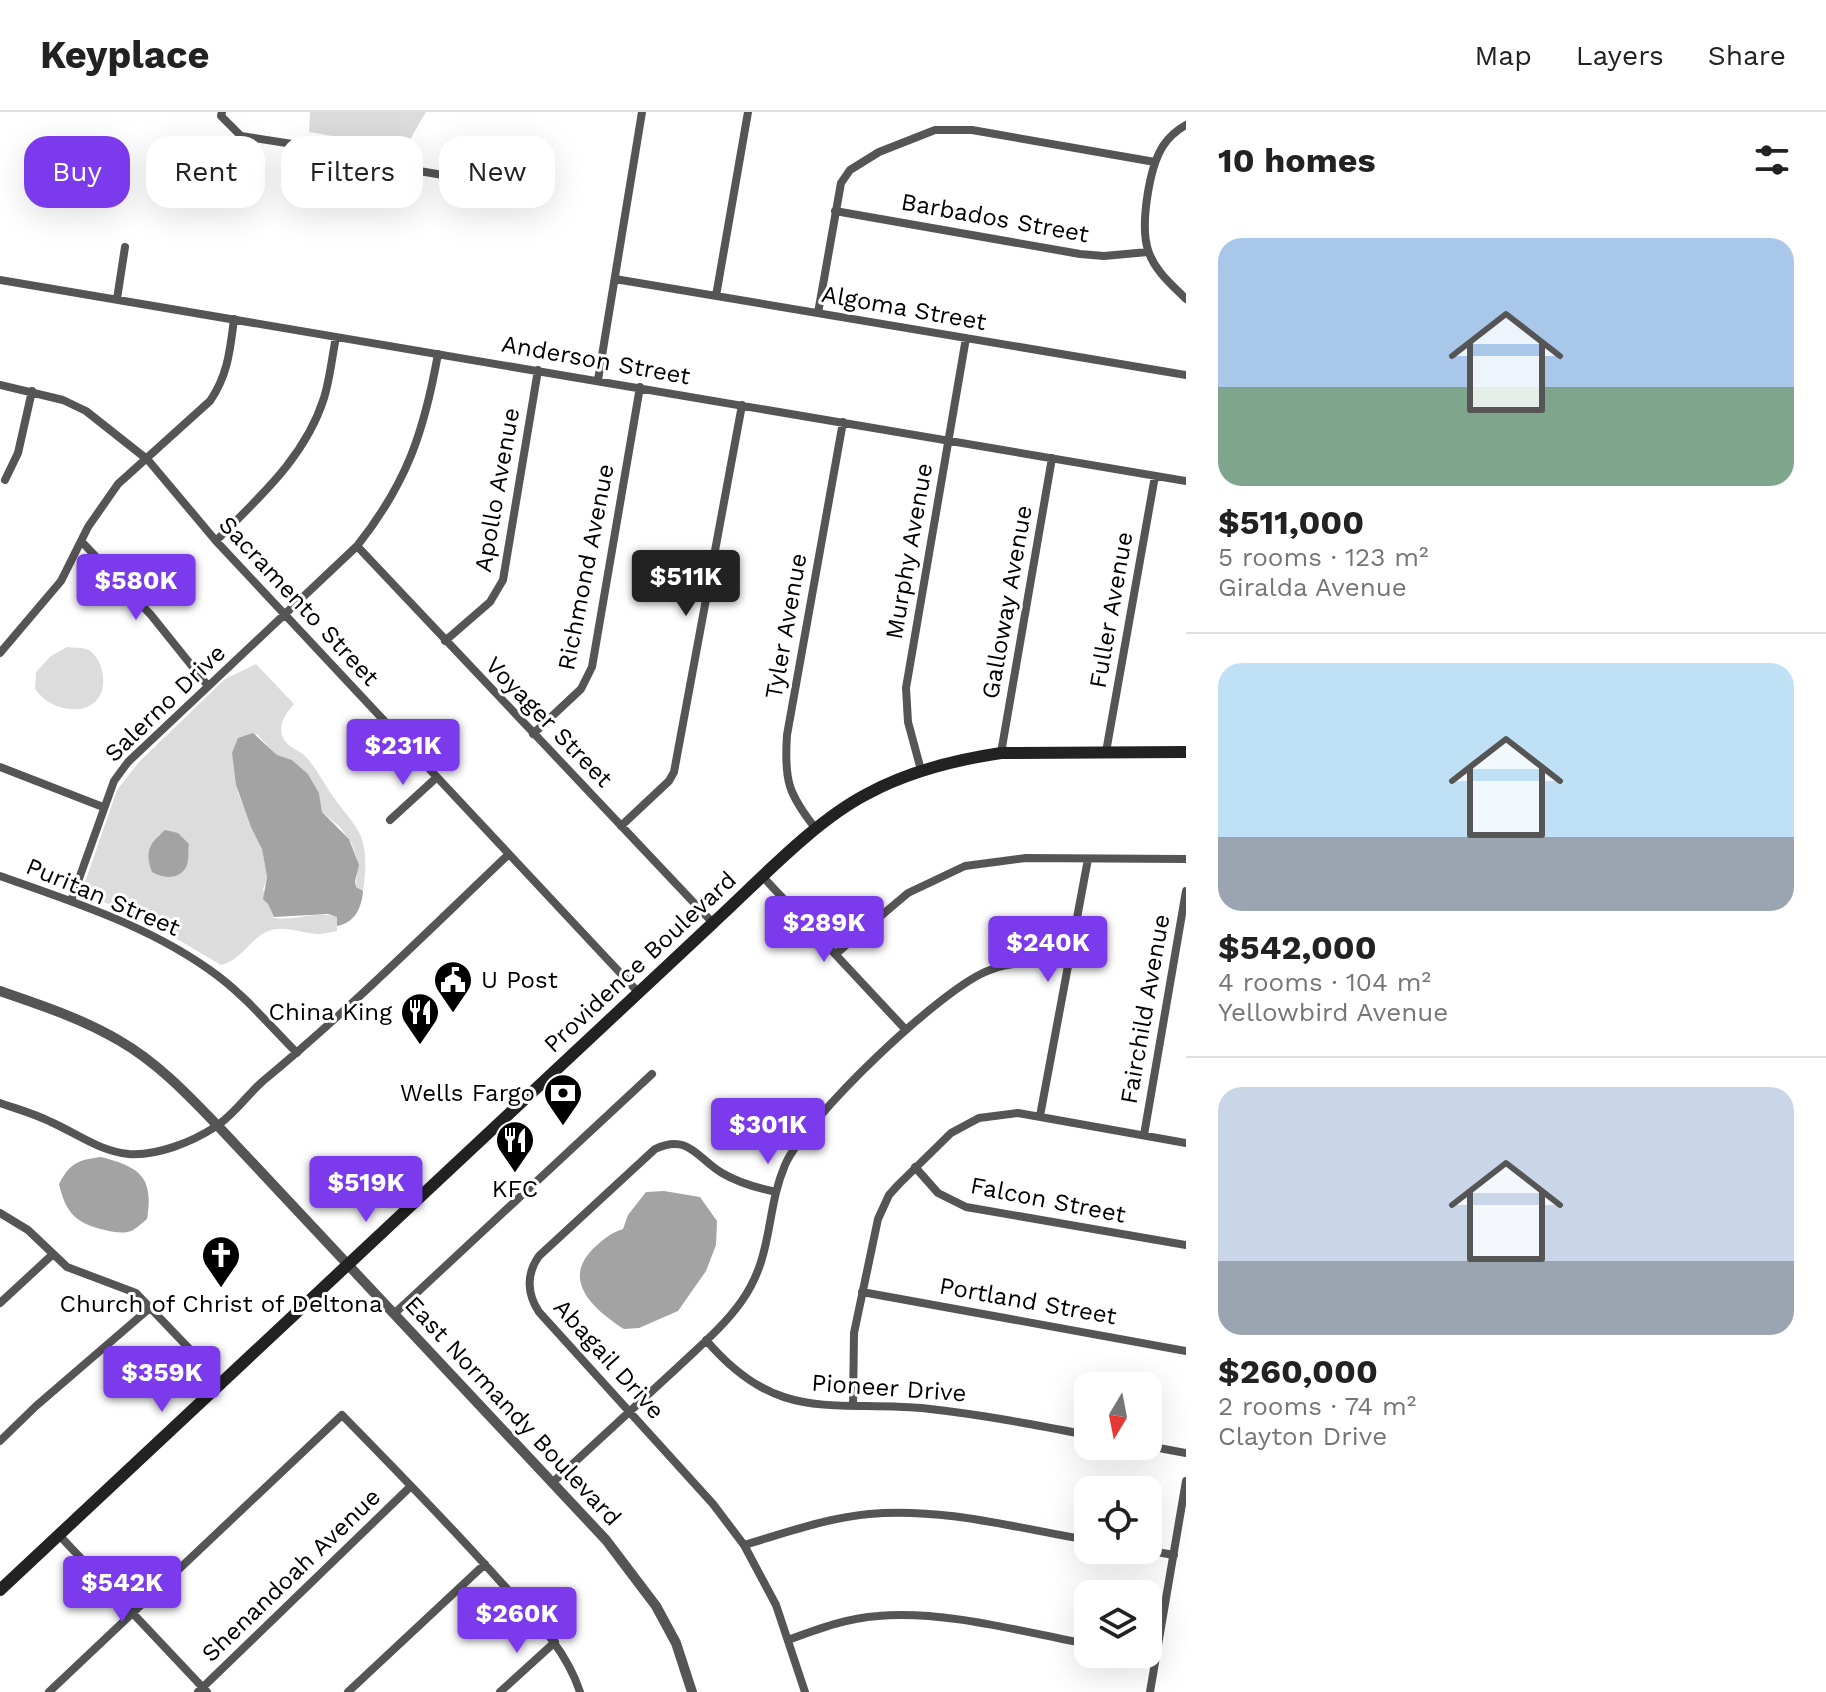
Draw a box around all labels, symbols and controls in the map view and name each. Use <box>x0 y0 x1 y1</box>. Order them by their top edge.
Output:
text: Keyplace <box>40 33 209 77</box>
text: Map <box>1475 39 1532 72</box>
text: Layers <box>1576 39 1664 72</box>
text: Share <box>1708 39 1786 72</box>
chip: Buy <box>24 136 130 208</box>
chip: Rent <box>146 136 265 208</box>
chip: Filters <box>281 136 423 208</box>
chip: New <box>439 136 555 208</box>
icon: filters <box>1750 138 1794 182</box>
text: 10 homes <box>1218 140 1376 180</box>
street label: Barbados Street <box>899 188 1091 248</box>
street label: Algoma Street <box>819 280 989 336</box>
icon: home <box>1434 290 1578 434</box>
street label: Anderson Street <box>499 330 693 390</box>
street label: Apollo Avenue <box>469 406 525 574</box>
street label: Richmond Avenue <box>552 461 620 673</box>
street label: Murphy Avenue <box>880 461 938 641</box>
text: $511,000 <box>1218 502 1364 542</box>
street label: Galloway Avenue <box>976 503 1038 701</box>
street label: Sacramento Street <box>213 510 385 692</box>
street label: Fuller Avenue <box>1083 530 1139 690</box>
text: 5 rooms · 123 m² <box>1218 542 1429 572</box>
pin: $511K <box>630 550 742 618</box>
street label: Tyler Avenue <box>759 551 813 701</box>
pin: $580K <box>80 554 192 622</box>
text: $511K <box>650 561 722 591</box>
text: $580K <box>95 565 177 595</box>
text: Giralda Avenue <box>1218 572 1407 602</box>
street label: Salerno Drive <box>99 638 231 768</box>
street label: Voyager Street <box>480 651 618 793</box>
icon: home <box>1434 715 1578 859</box>
pin: $231K <box>347 719 459 787</box>
text: $231K <box>365 730 441 760</box>
street label: Puritan Street <box>22 852 184 942</box>
street label: Providence Boulevard <box>538 866 742 1058</box>
pin: $289K <box>768 896 880 964</box>
text: $289K <box>783 907 865 937</box>
street label: Fairchild Avenue <box>1115 912 1175 1106</box>
pin: $240K <box>992 916 1104 984</box>
text: $240K <box>1006 927 1090 957</box>
text: $542,000 <box>1218 927 1377 967</box>
public building icon: U Post <box>432 959 474 1014</box>
place label: U Post <box>481 966 558 994</box>
text: 4 rooms · 104 m² <box>1218 967 1431 997</box>
restaurant icon: China King <box>399 991 441 1046</box>
text: Yellowbird Avenue <box>1218 997 1448 1027</box>
place label: China King <box>268 998 392 1026</box>
bank icon: Wells Fargo <box>542 1072 584 1127</box>
place label: Wells Fargo <box>400 1079 535 1107</box>
pin: $301K <box>712 1098 824 1166</box>
text: $301K <box>729 1109 807 1139</box>
restaurant icon: KFC <box>494 1119 536 1174</box>
icon: home <box>1434 1139 1578 1283</box>
pin: $519K <box>310 1156 422 1224</box>
text: $519K <box>327 1167 405 1197</box>
street label: Falcon Street <box>968 1171 1128 1229</box>
place label: KFC <box>492 1175 538 1203</box>
church icon: Church of Christ of Deltona <box>200 1234 242 1289</box>
street label: Portland Street <box>937 1272 1119 1330</box>
place label: Church of Christ of Deltona <box>60 1290 383 1318</box>
street label: East Normandy Boulevard <box>399 1290 627 1532</box>
street label: Abagail Drive <box>548 1293 670 1425</box>
pin: $359K <box>106 1346 218 1414</box>
text: $260,000 <box>1218 1351 1378 1391</box>
text: $359K <box>121 1357 203 1387</box>
street label: Pioneer Drive <box>811 1369 967 1407</box>
north arrow <box>1074 1372 1162 1460</box>
map controls <box>1074 1372 1162 1668</box>
text: 2 rooms · 74 m² <box>1218 1391 1416 1421</box>
text: Clayton Drive <box>1218 1421 1387 1451</box>
button: locate <box>1074 1476 1162 1564</box>
street label: Shenandoah Avenue <box>196 1482 386 1668</box>
pin: $542K <box>66 1556 178 1624</box>
text: $542K <box>81 1567 163 1597</box>
button: layers <box>1074 1580 1162 1668</box>
pin: $260K <box>461 1587 573 1655</box>
text: $260K <box>476 1598 558 1628</box>

